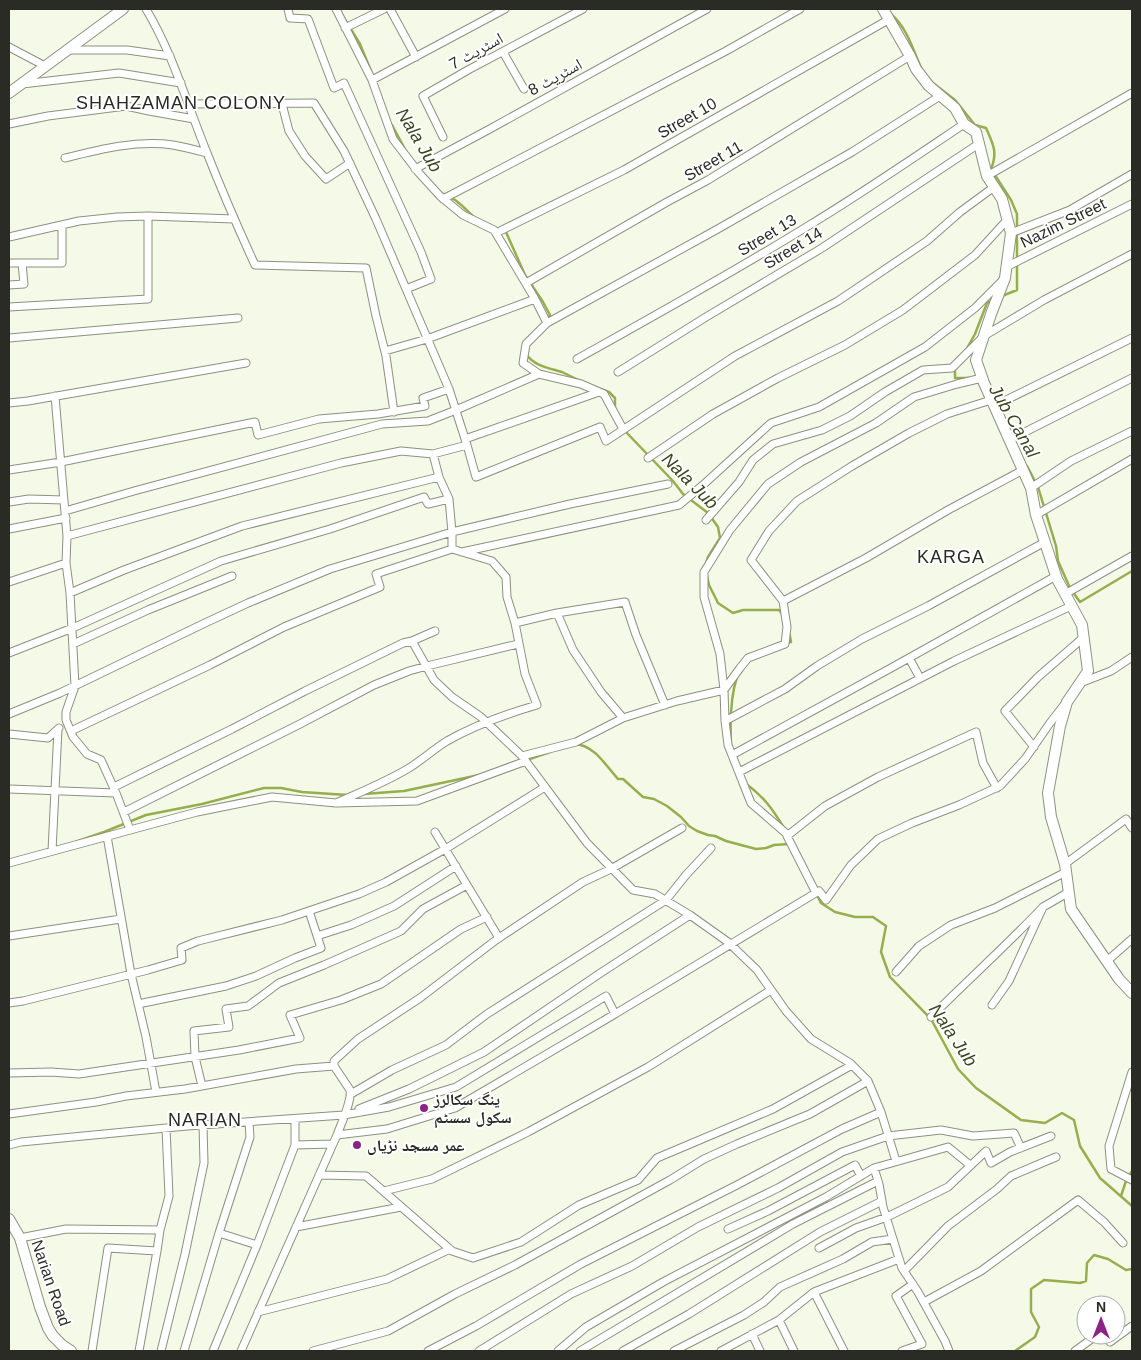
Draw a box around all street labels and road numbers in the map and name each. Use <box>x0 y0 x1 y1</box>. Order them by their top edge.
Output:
street label: اسٹریٹ 7 <box>446 29 506 73</box>
street label: اسٹریٹ 8 <box>525 55 585 99</box>
street label: Street 10 <box>655 94 719 142</box>
street label: Street 11 <box>681 138 745 184</box>
street label: Nazim Street <box>1018 195 1109 251</box>
street label: Street 13 <box>735 211 799 259</box>
street label: Street 14 <box>761 224 825 272</box>
street label: Narian Road <box>28 1238 74 1328</box>

